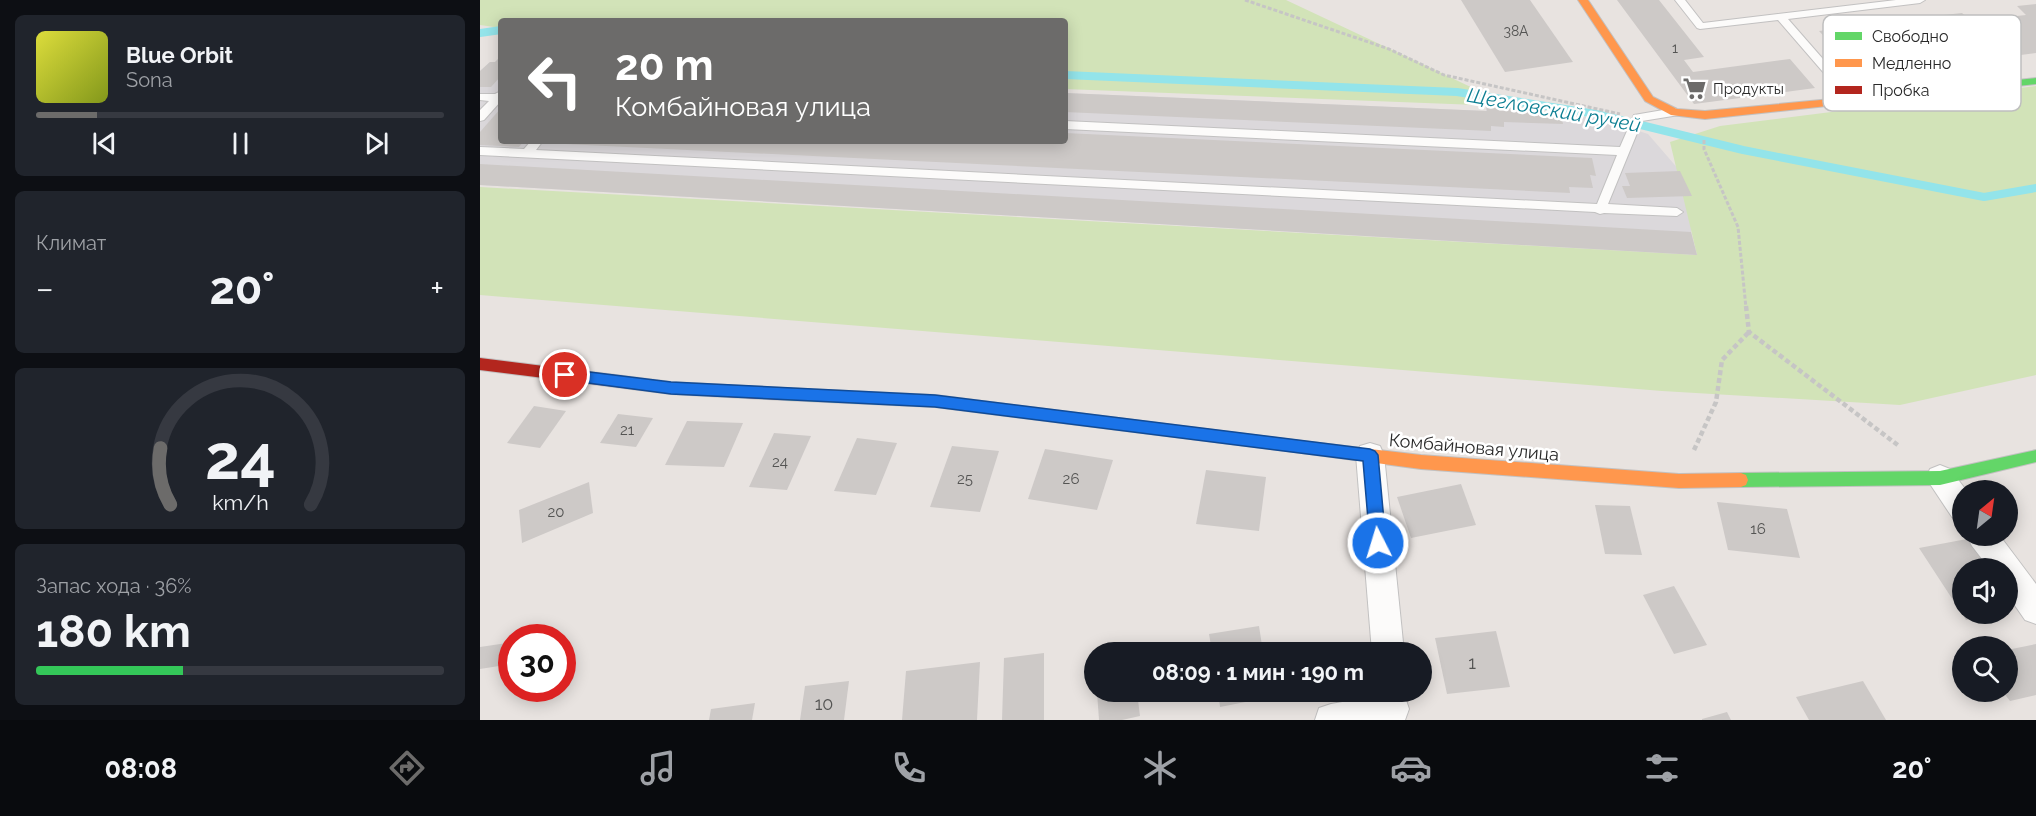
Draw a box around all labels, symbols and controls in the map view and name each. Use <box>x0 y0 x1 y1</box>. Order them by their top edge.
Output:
legend <box>1823 15 2021 111</box>
house number: 38А <box>1503 23 1529 39</box>
text: Свободно <box>1872 27 1948 46</box>
house number: 1 <box>1672 40 1678 56</box>
text: 20 m <box>615 41 714 90</box>
text: Blue Orbit <box>126 42 233 68</box>
icon: left <box>516 42 594 120</box>
text: Медленно <box>1872 54 1951 73</box>
text: Sona <box>126 68 173 92</box>
supermarket icon: Продукты <box>1682 76 1708 102</box>
place label: Продукты <box>1713 80 1784 98</box>
text: Пробка <box>1872 81 1930 100</box>
water label: Щегловский ручей <box>1465 83 1643 137</box>
text: Комбайновая улица <box>615 91 871 122</box>
icon: previous <box>88 127 121 160</box>
icon: pause <box>224 127 257 160</box>
icon: next <box>360 127 393 160</box>
text: Климат <box>36 231 106 255</box>
text: 20° <box>209 262 275 315</box>
text: − <box>36 269 54 308</box>
text: + <box>430 269 444 308</box>
pin <box>539 349 590 400</box>
icon: arrive <box>548 358 581 391</box>
text: 24 <box>205 420 275 494</box>
house number: 21 <box>620 421 635 439</box>
street label: Комбайновая улица <box>1388 429 1560 465</box>
house number: 24 <box>772 453 788 471</box>
house number: 25 <box>957 470 973 488</box>
house number: 26 <box>1063 470 1079 488</box>
north arrow <box>1952 480 2018 546</box>
map controls <box>1952 480 2018 702</box>
text: km/h <box>212 491 268 516</box>
house number: 20 <box>548 503 565 521</box>
position arrow <box>1346 511 1410 575</box>
house number: 16 <box>1750 520 1766 538</box>
button: sound <box>1952 558 2018 624</box>
text: Запас хода · 36% <box>36 574 192 598</box>
text: 180 km <box>36 605 191 658</box>
speed limit sign: 30 <box>498 624 576 702</box>
button: search <box>1952 636 2018 702</box>
house number: 1 <box>1468 652 1476 673</box>
text: 08:09 · 1 мин · 190 m <box>1152 659 1364 685</box>
house number: 10 <box>815 693 833 714</box>
icon: directions <box>386 747 428 789</box>
icon: music <box>637 747 679 789</box>
icon: phone <box>888 747 930 789</box>
icon: climate <box>1139 747 1181 789</box>
icon: car <box>1390 747 1432 789</box>
icon: filters <box>1641 747 1683 789</box>
text: 08:08 <box>105 753 177 784</box>
text: 20° <box>1892 753 1931 784</box>

